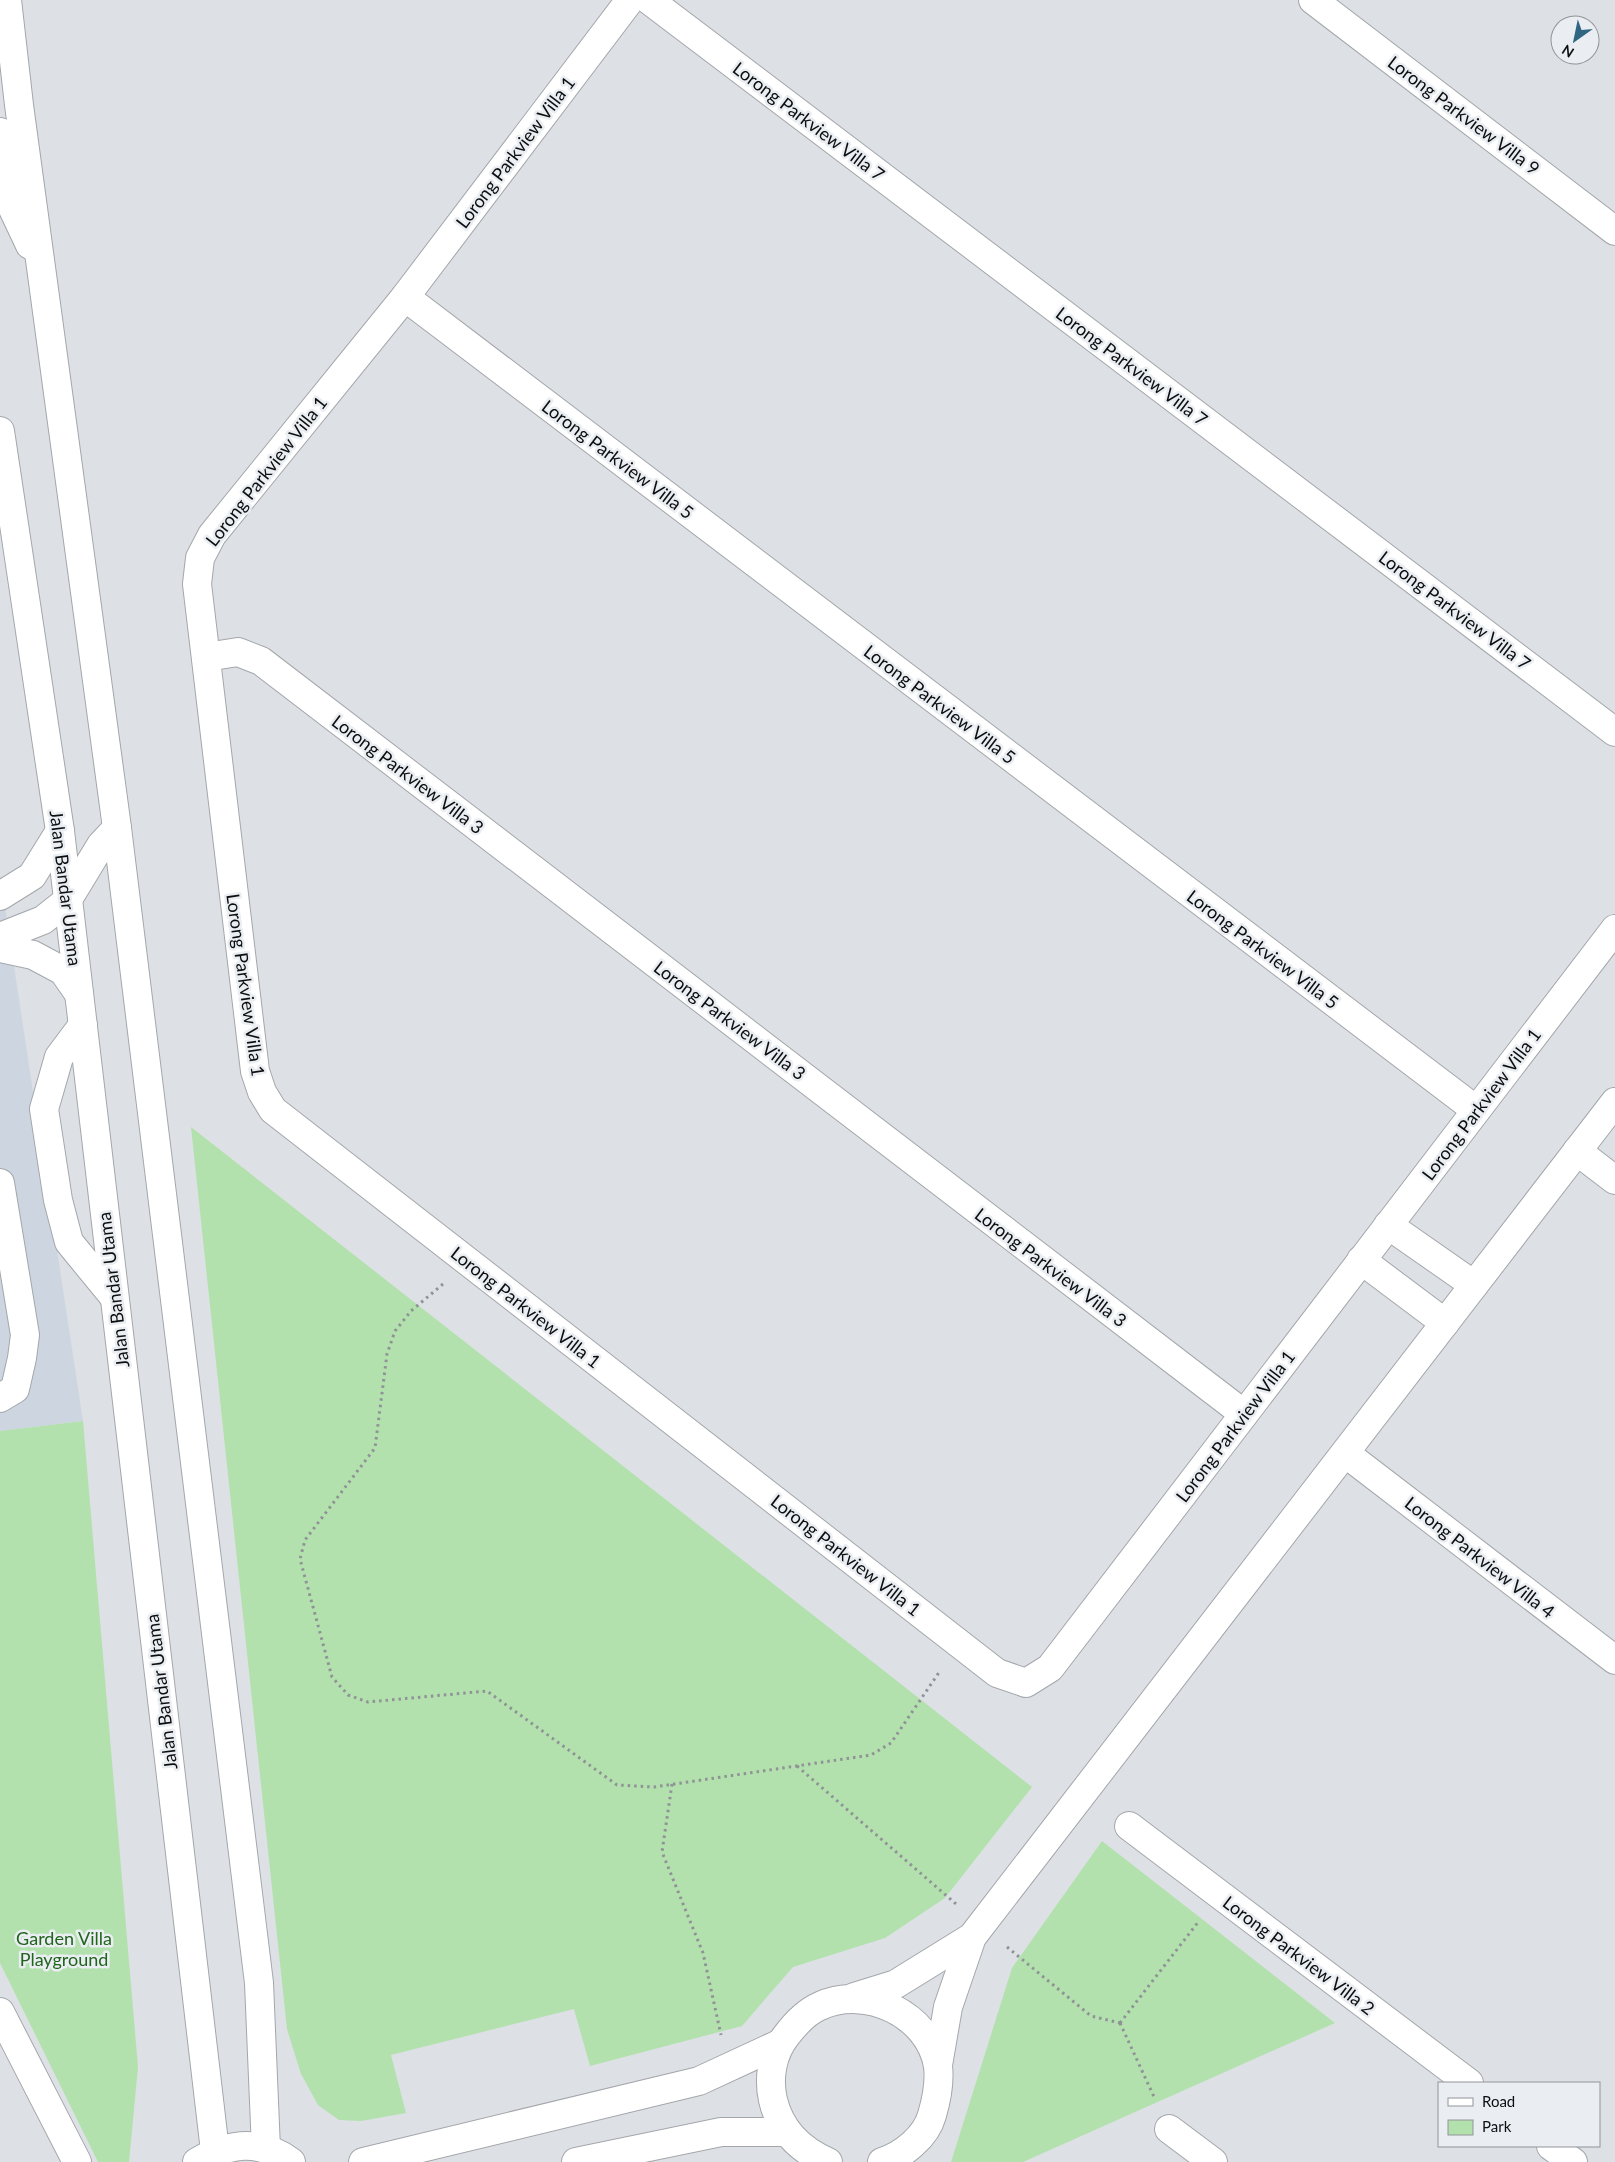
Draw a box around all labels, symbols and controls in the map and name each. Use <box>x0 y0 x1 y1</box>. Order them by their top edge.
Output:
north arrow <box>1550 15 1600 65</box>
text: N <box>1558 41 1577 61</box>
street label: Lorong Parkview Villa 9 <box>1384 51 1544 179</box>
street label: Lorong Parkview Villa 7 <box>729 57 889 185</box>
street label: Lorong Parkview Villa 1 <box>451 72 579 232</box>
street label: Lorong Parkview Villa 7 <box>1052 302 1212 430</box>
street label: Lorong Parkview Villa 1 <box>201 392 331 550</box>
street label: Lorong Parkview Villa 5 <box>538 395 698 523</box>
street label: Lorong Parkview Villa 7 <box>1375 546 1535 674</box>
street label: Lorong Parkview Villa 5 <box>860 640 1020 768</box>
street label: Lorong Parkview Villa 3 <box>328 710 488 838</box>
street label: Jalan Bandar Utama <box>46 809 86 967</box>
street label: Lorong Parkview Villa 5 <box>1183 885 1343 1013</box>
street label: Lorong Parkview Villa 1 <box>222 892 270 1078</box>
street label: Lorong Parkview Villa 3 <box>650 956 810 1084</box>
street label: Lorong Parkview Villa 1 <box>1417 1024 1545 1184</box>
street label: Lorong Parkview Villa 3 <box>971 1203 1131 1331</box>
street label: Jalan Bandar Utama <box>93 1211 133 1369</box>
street label: Lorong Parkview Villa 1 <box>447 1242 605 1372</box>
street label: Lorong Parkview Villa 1 <box>1171 1346 1299 1506</box>
street label: Lorong Parkview Villa 1 <box>767 1490 925 1620</box>
street label: Lorong Parkview Villa 4 <box>1401 1492 1559 1622</box>
street label: Jalan Bandar Utama <box>141 1613 181 1771</box>
street label: Lorong Parkview Villa 2 <box>1219 1891 1379 2019</box>
park label: Garden Villa Playground <box>16 1927 112 1970</box>
legend <box>1438 2082 1600 2147</box>
text: Road <box>1482 2092 1515 2110</box>
text: Park <box>1482 2117 1512 2135</box>

